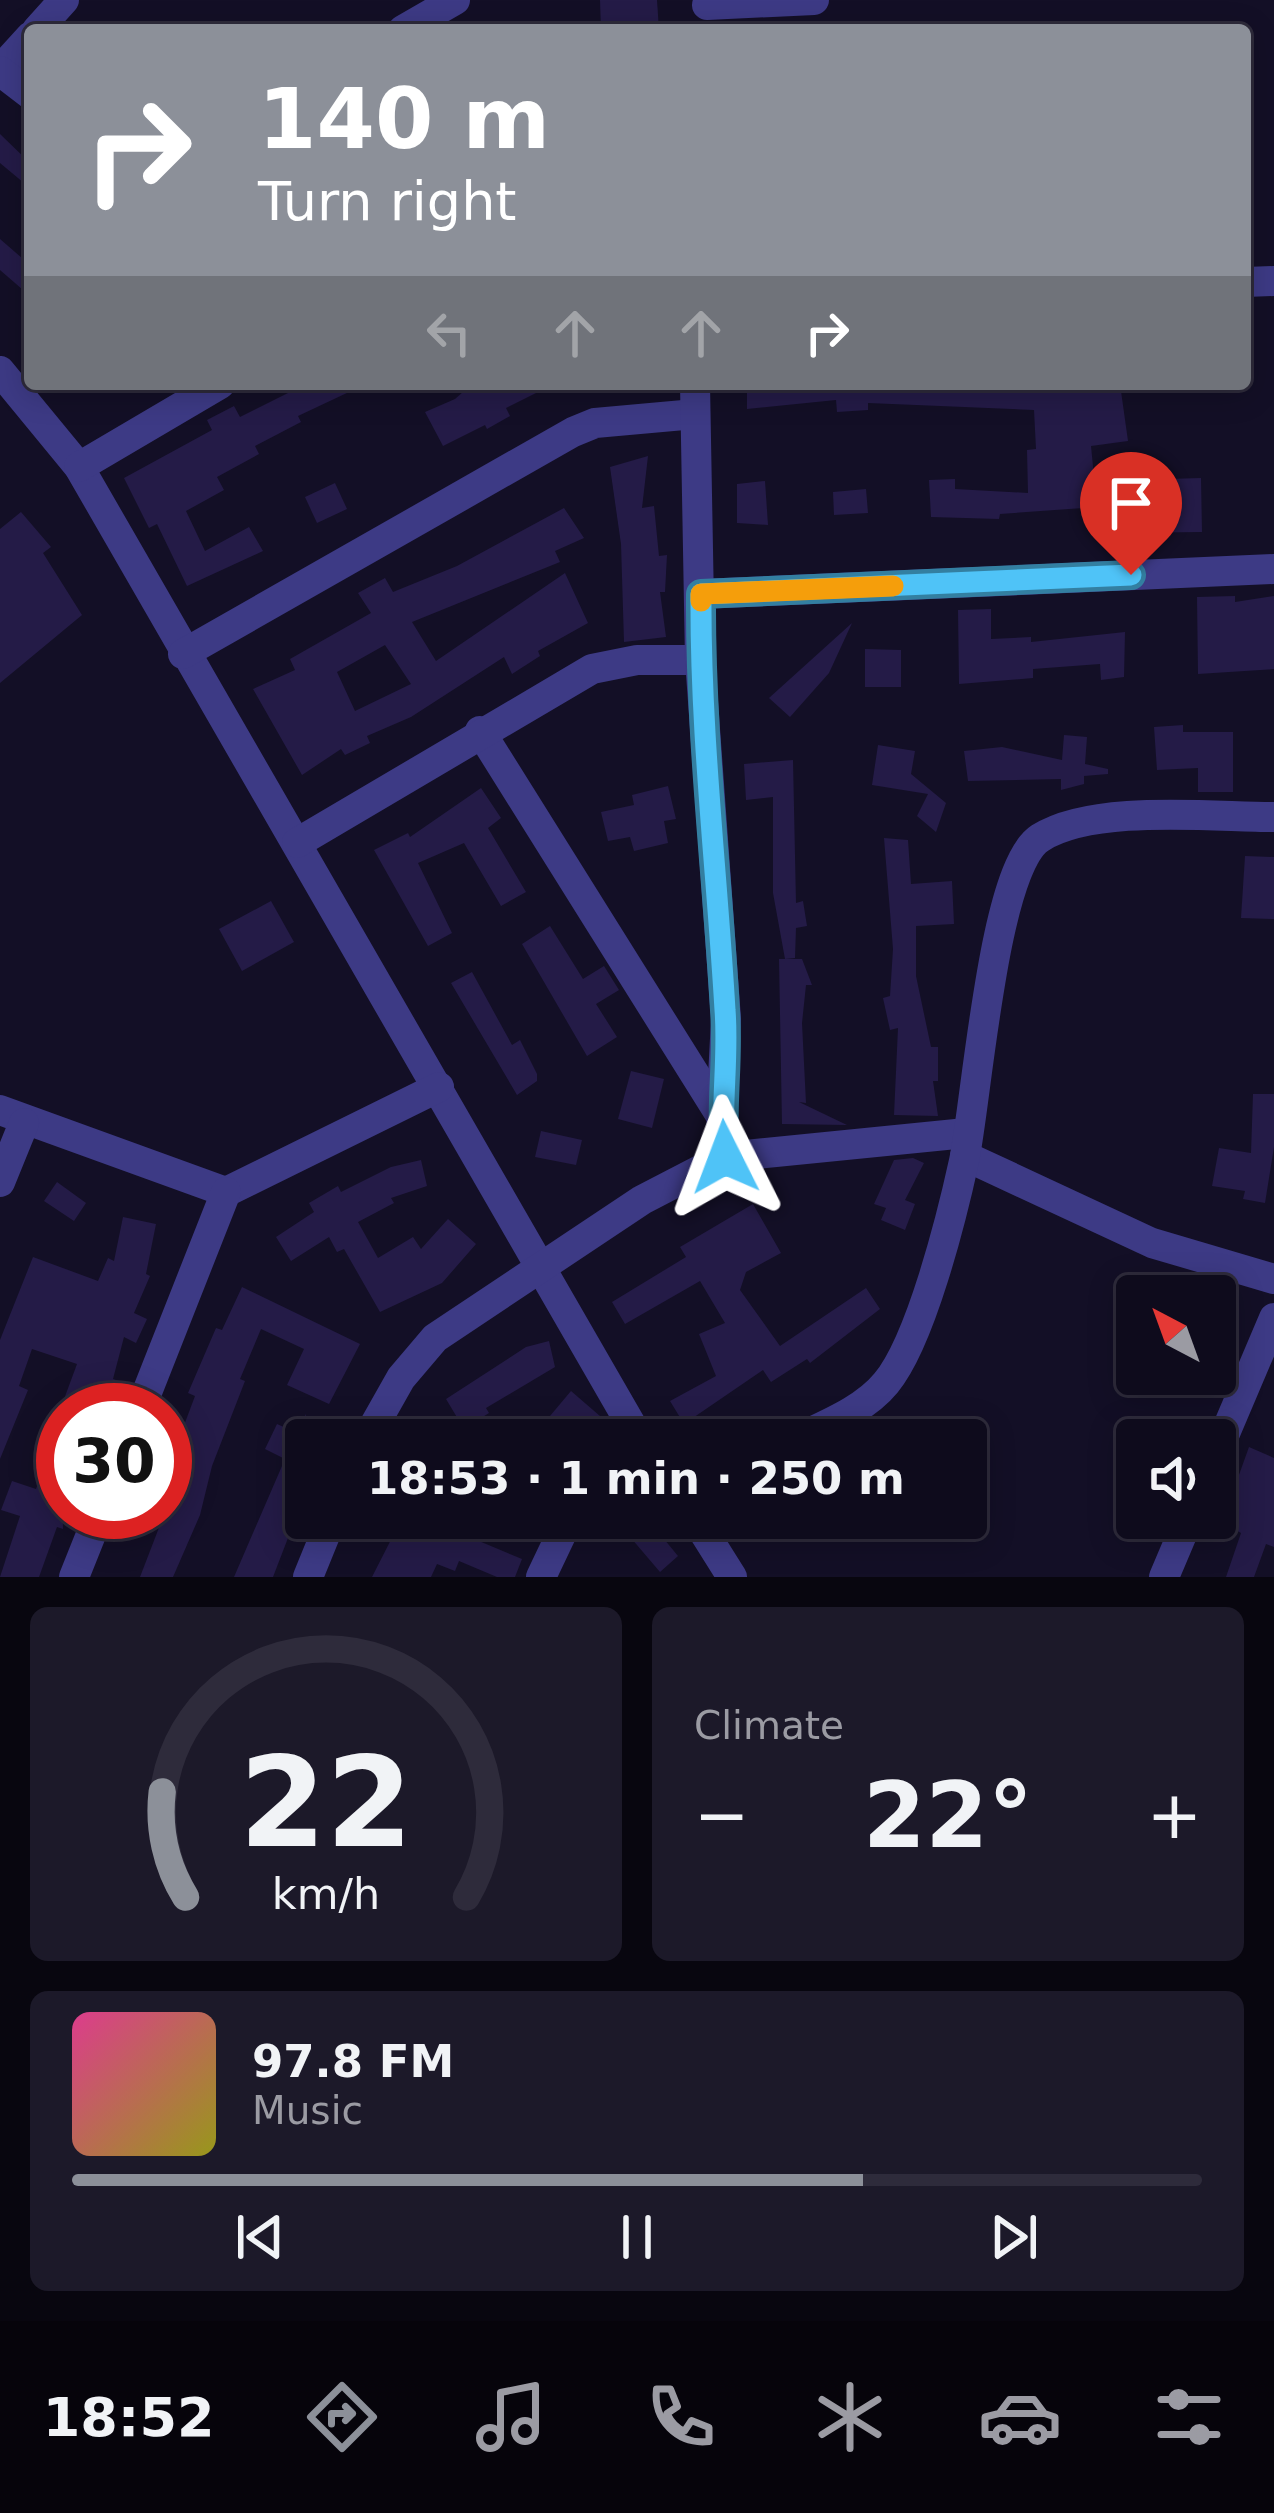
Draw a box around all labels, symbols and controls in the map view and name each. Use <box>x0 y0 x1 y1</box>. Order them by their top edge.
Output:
text: 140 m <box>258 70 550 168</box>
icon: right <box>60 72 216 228</box>
text: Turn right <box>258 170 517 233</box>
icon: left <box>416 300 482 366</box>
icon: ahead <box>542 300 608 366</box>
icon: ahead <box>668 300 734 366</box>
icon: right <box>794 300 860 366</box>
pin <box>1080 452 1182 575</box>
icon: arrive <box>1098 470 1164 536</box>
position arrow <box>662 1094 788 1220</box>
north arrow <box>1116 1275 1236 1395</box>
map controls <box>1116 1275 1236 1539</box>
speed limit sign: 30 <box>36 1383 192 1539</box>
button: sound <box>1116 1419 1236 1539</box>
text: 18:53 · 1 min · 250 m <box>367 1452 905 1505</box>
text: Climate <box>694 1703 844 1748</box>
text: 22 <box>239 1730 413 1875</box>
text: 22° <box>863 1763 1033 1868</box>
text: − <box>694 1777 749 1854</box>
text: + <box>1147 1777 1202 1854</box>
text: km/h <box>272 1869 380 1919</box>
text: 97.8 FM <box>252 2035 454 2088</box>
text: Music <box>252 2088 363 2133</box>
icon: previous <box>227 2204 293 2270</box>
icon: pause <box>604 2204 670 2270</box>
icon: next <box>981 2204 1047 2270</box>
icon: directions <box>300 2375 384 2459</box>
icon: music <box>469 2375 553 2459</box>
icon: phone <box>639 2375 723 2459</box>
icon: climate <box>808 2375 892 2459</box>
icon: car <box>978 2375 1062 2459</box>
icon: filters <box>1147 2375 1231 2459</box>
text: 18:52 <box>43 2386 215 2449</box>

